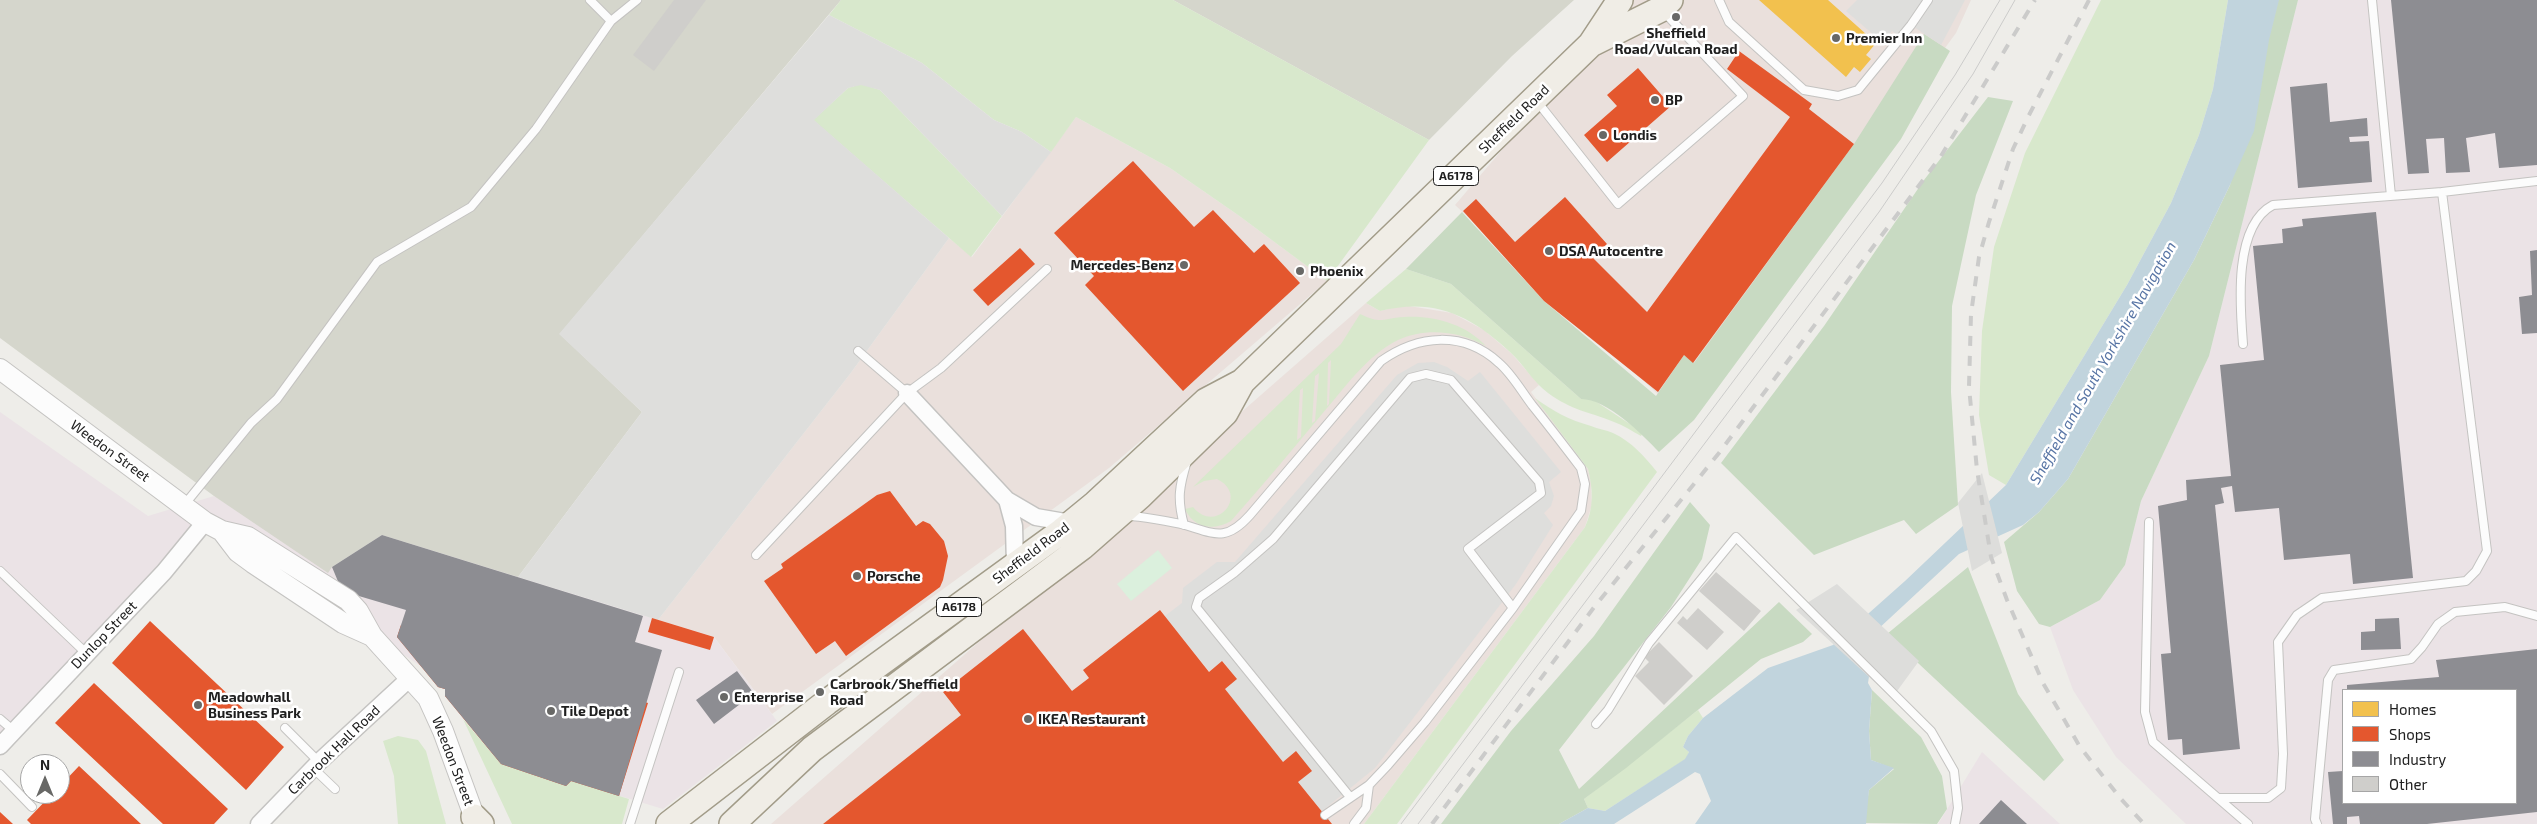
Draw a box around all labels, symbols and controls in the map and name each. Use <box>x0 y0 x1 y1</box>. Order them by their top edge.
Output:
marker: Sheffield Road/Vulcan Road <box>1670 11 1682 23</box>
place label: Sheffield Road/Vulcan Road <box>1614 25 1738 58</box>
place label: Premier Inn <box>1846 30 1922 46</box>
marker: Premier Inn <box>1830 32 1842 44</box>
street label: Sheffield Road <box>1475 81 1553 157</box>
place label: BP <box>1665 92 1683 108</box>
marker: BP <box>1649 94 1661 106</box>
place label: Londis <box>1613 127 1657 143</box>
marker: Londis <box>1597 129 1609 141</box>
road number: A6178 <box>1434 167 1478 186</box>
water label: Sheffield and South Yorkshire Navigation <box>2026 238 2180 488</box>
place label: DSA Autocentre <box>1559 243 1663 259</box>
marker: DSA Autocentre <box>1543 245 1555 257</box>
place label: Mercedes-Benz <box>1070 257 1174 273</box>
marker: Mercedes-Benz <box>1178 259 1190 271</box>
place label: Phoenix <box>1310 263 1363 279</box>
marker: Phoenix <box>1294 265 1306 277</box>
street label: Weedon Street <box>67 417 153 485</box>
street label: Sheffield Road <box>989 519 1073 587</box>
place label: Porsche <box>867 568 921 584</box>
marker: Porsche <box>851 570 863 582</box>
street label: Dunlop Street <box>68 598 140 672</box>
road number: A6178 <box>936 598 982 616</box>
place label: Carbrook/Sheffield Road <box>830 676 958 709</box>
marker: Carbrook/Sheffield Road <box>814 686 826 698</box>
place label: Meadowhall Business Park <box>208 689 301 722</box>
place label: Enterprise <box>734 689 804 705</box>
legend <box>2342 689 2517 804</box>
marker: Enterprise <box>718 691 730 703</box>
marker: Meadowhall Business Park <box>192 699 204 711</box>
text: Homes <box>2389 700 2436 718</box>
street label: Carbrook Hall Road <box>284 702 384 798</box>
place label: Tile Depot <box>561 703 629 719</box>
marker: Tile Depot <box>545 705 557 717</box>
place label: IKEA Restaurant <box>1038 711 1145 727</box>
marker: IKEA Restaurant <box>1022 713 1034 725</box>
street label: Weedon Street <box>428 714 478 808</box>
text: Shops <box>2389 725 2431 743</box>
text: Industry <box>2389 750 2446 768</box>
north arrow <box>20 754 70 804</box>
text: N <box>40 756 50 773</box>
text: Other <box>2389 775 2428 793</box>

